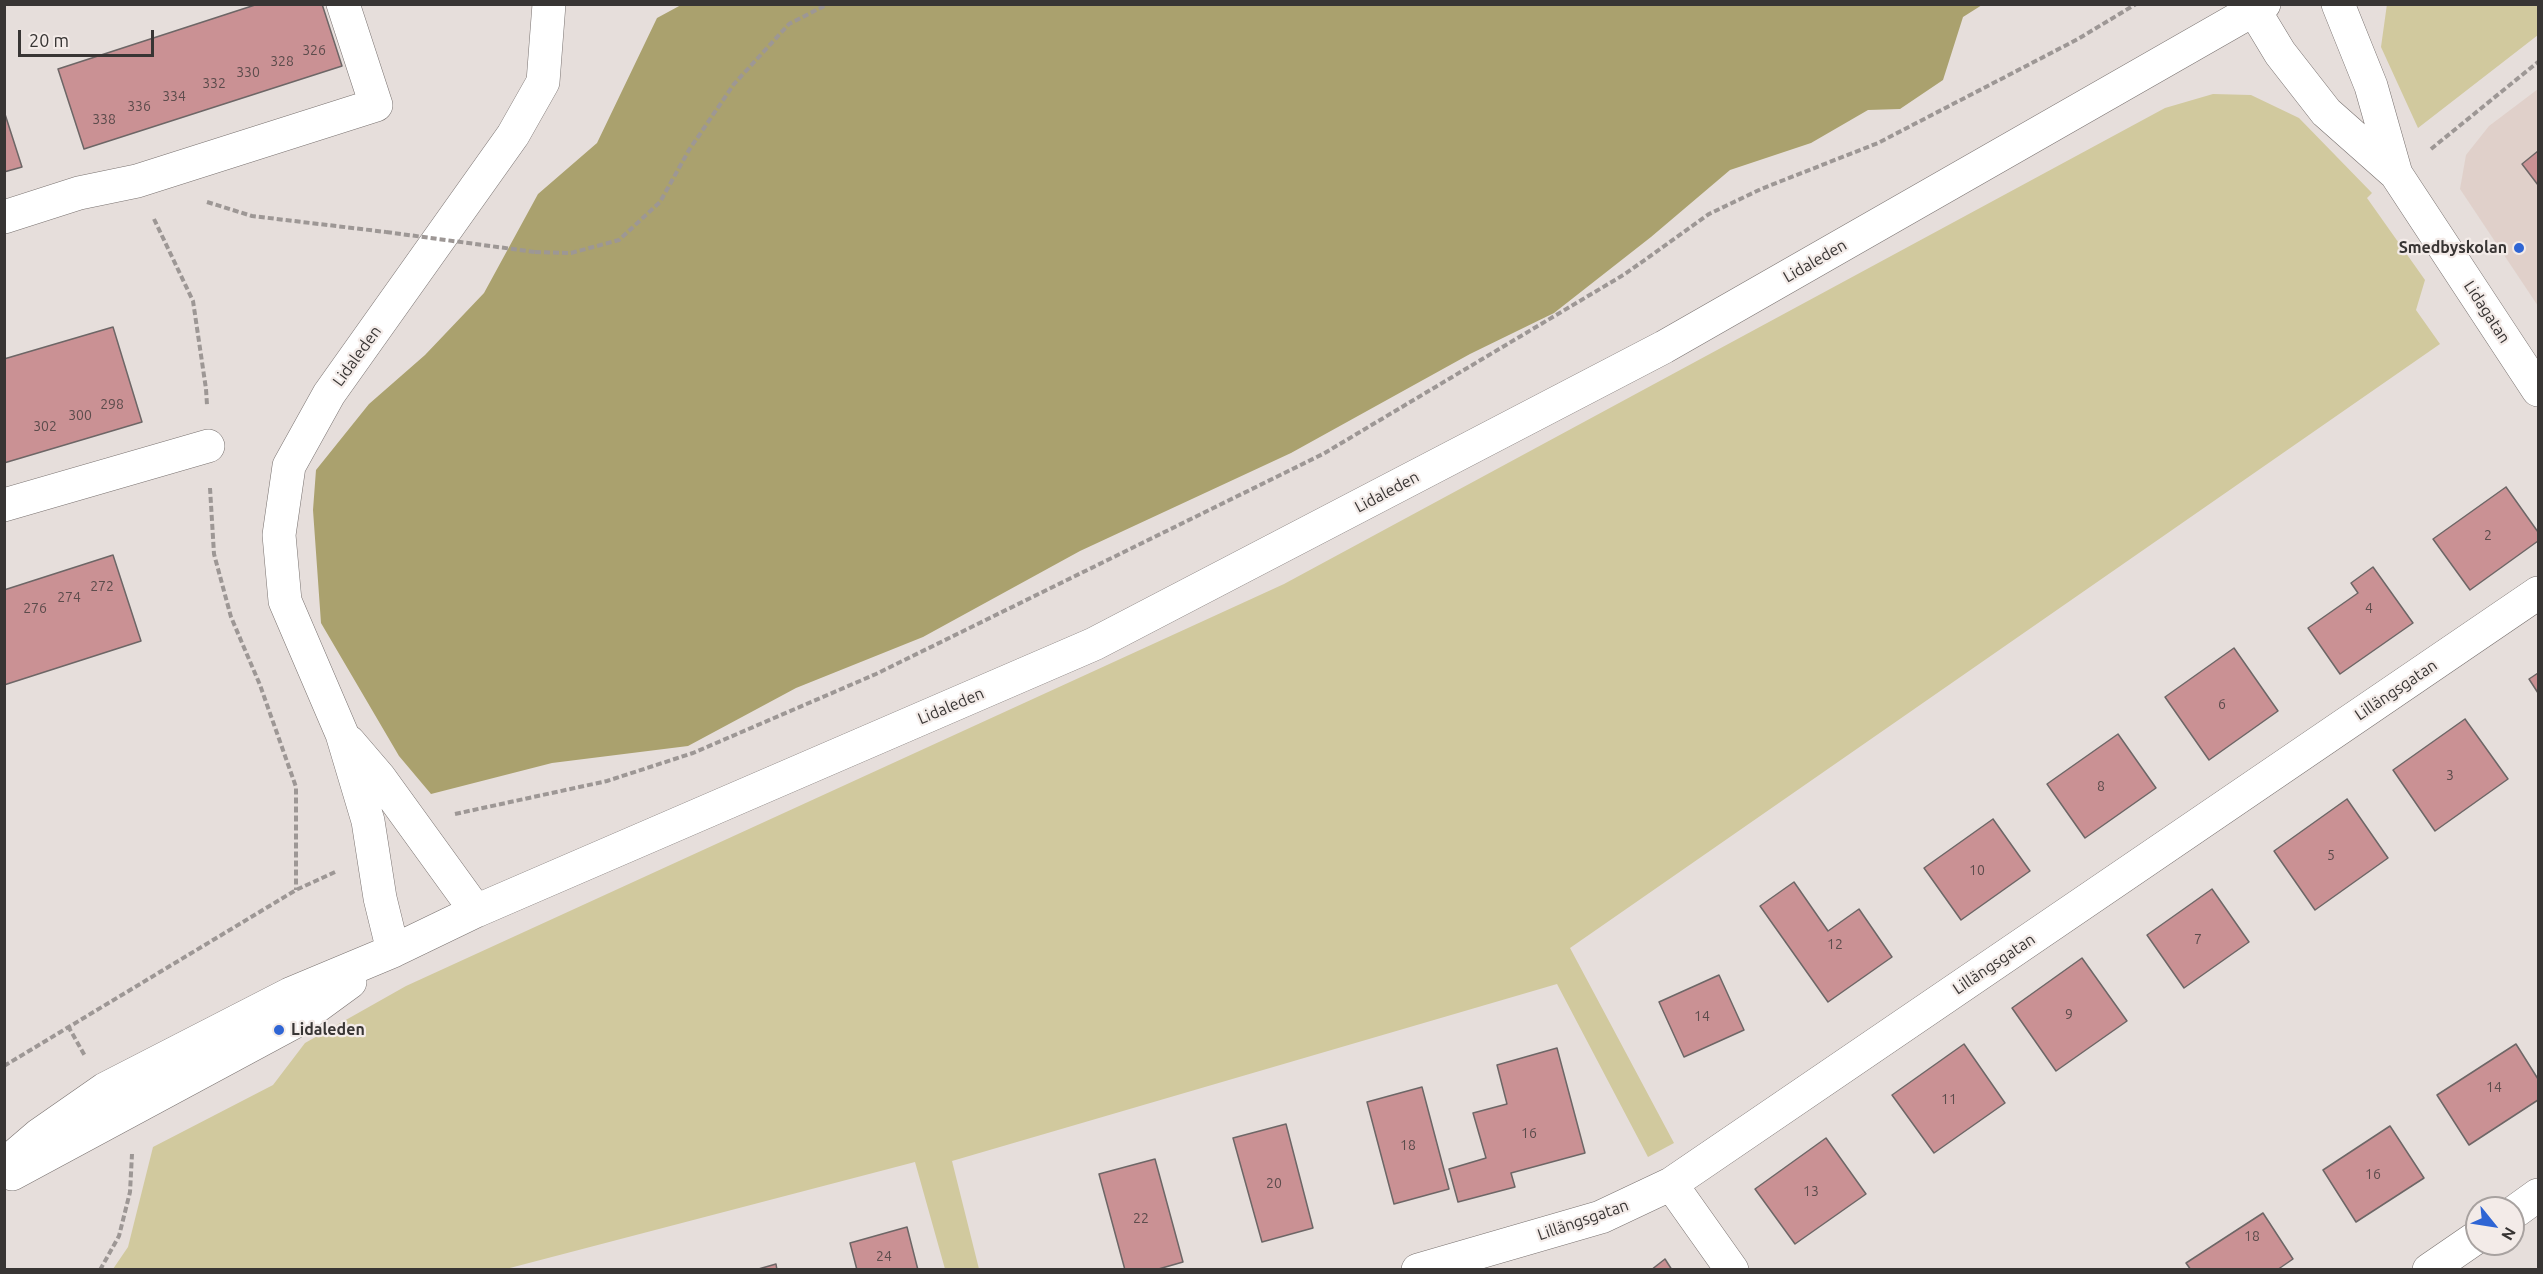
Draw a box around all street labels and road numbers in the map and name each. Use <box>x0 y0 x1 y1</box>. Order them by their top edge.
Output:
street label: Lidaleden <box>1780 235 1850 287</box>
street label: Lidagatan <box>2460 277 2514 347</box>
street label: Lidaleden <box>329 322 385 390</box>
street label: Lidaleden <box>1352 467 1422 517</box>
street label: Lillängsgatan <box>2351 655 2441 725</box>
street label: Lidaleden <box>915 683 987 729</box>
street label: Lillängsgatan <box>1949 929 2039 999</box>
street label: Lillängsgatan <box>1535 1195 1631 1245</box>

